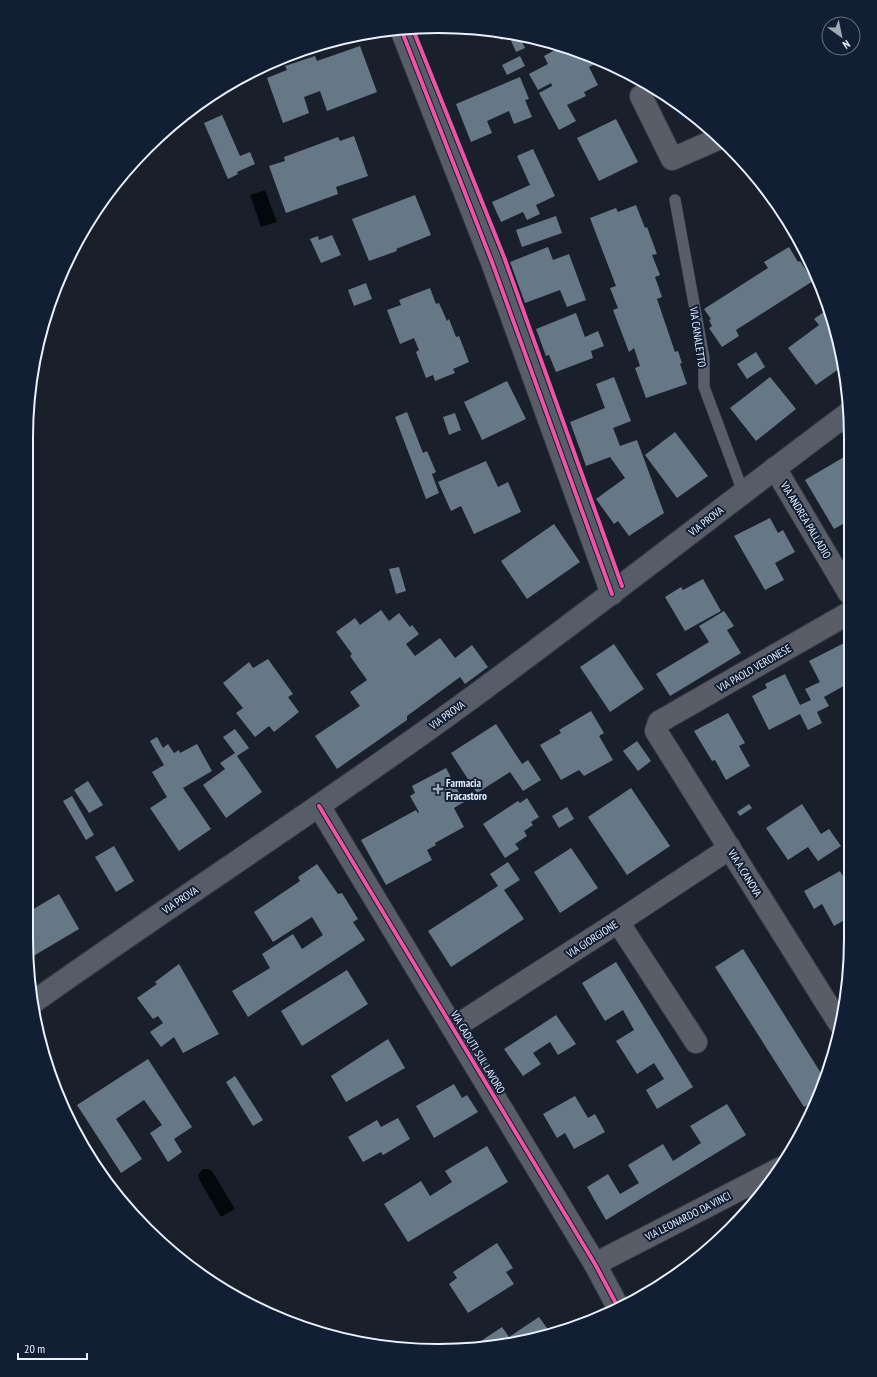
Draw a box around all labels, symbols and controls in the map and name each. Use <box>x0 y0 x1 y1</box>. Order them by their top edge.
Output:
north arrow <box>821 16 861 56</box>
text: N <box>840 37 853 52</box>
street label: VIA CANALETTO <box>687 305 709 368</box>
street label: VIA ANDREA PALLADIO <box>777 478 834 561</box>
street label: VIA PROVA <box>685 503 727 540</box>
street label: VIA PAOLO VERONESE <box>714 641 794 695</box>
street label: VIA PROVA <box>426 697 468 733</box>
place label: Farmacia Fracastoro <box>446 776 487 803</box>
marker: Farmacia Fracastoro <box>433 784 443 794</box>
street label: VIA A.CANOVA <box>724 846 766 900</box>
street label: VIA PROVA <box>159 882 201 918</box>
street label: VIA GIORGIONE <box>563 917 621 961</box>
street label: VIA CADUTI SUL LAVORO <box>447 1007 508 1096</box>
street label: VIA LEONARDO DA VINCI <box>642 1188 733 1244</box>
scale bar <box>18 1335 87 1361</box>
text: 20 m <box>24 1341 45 1356</box>

